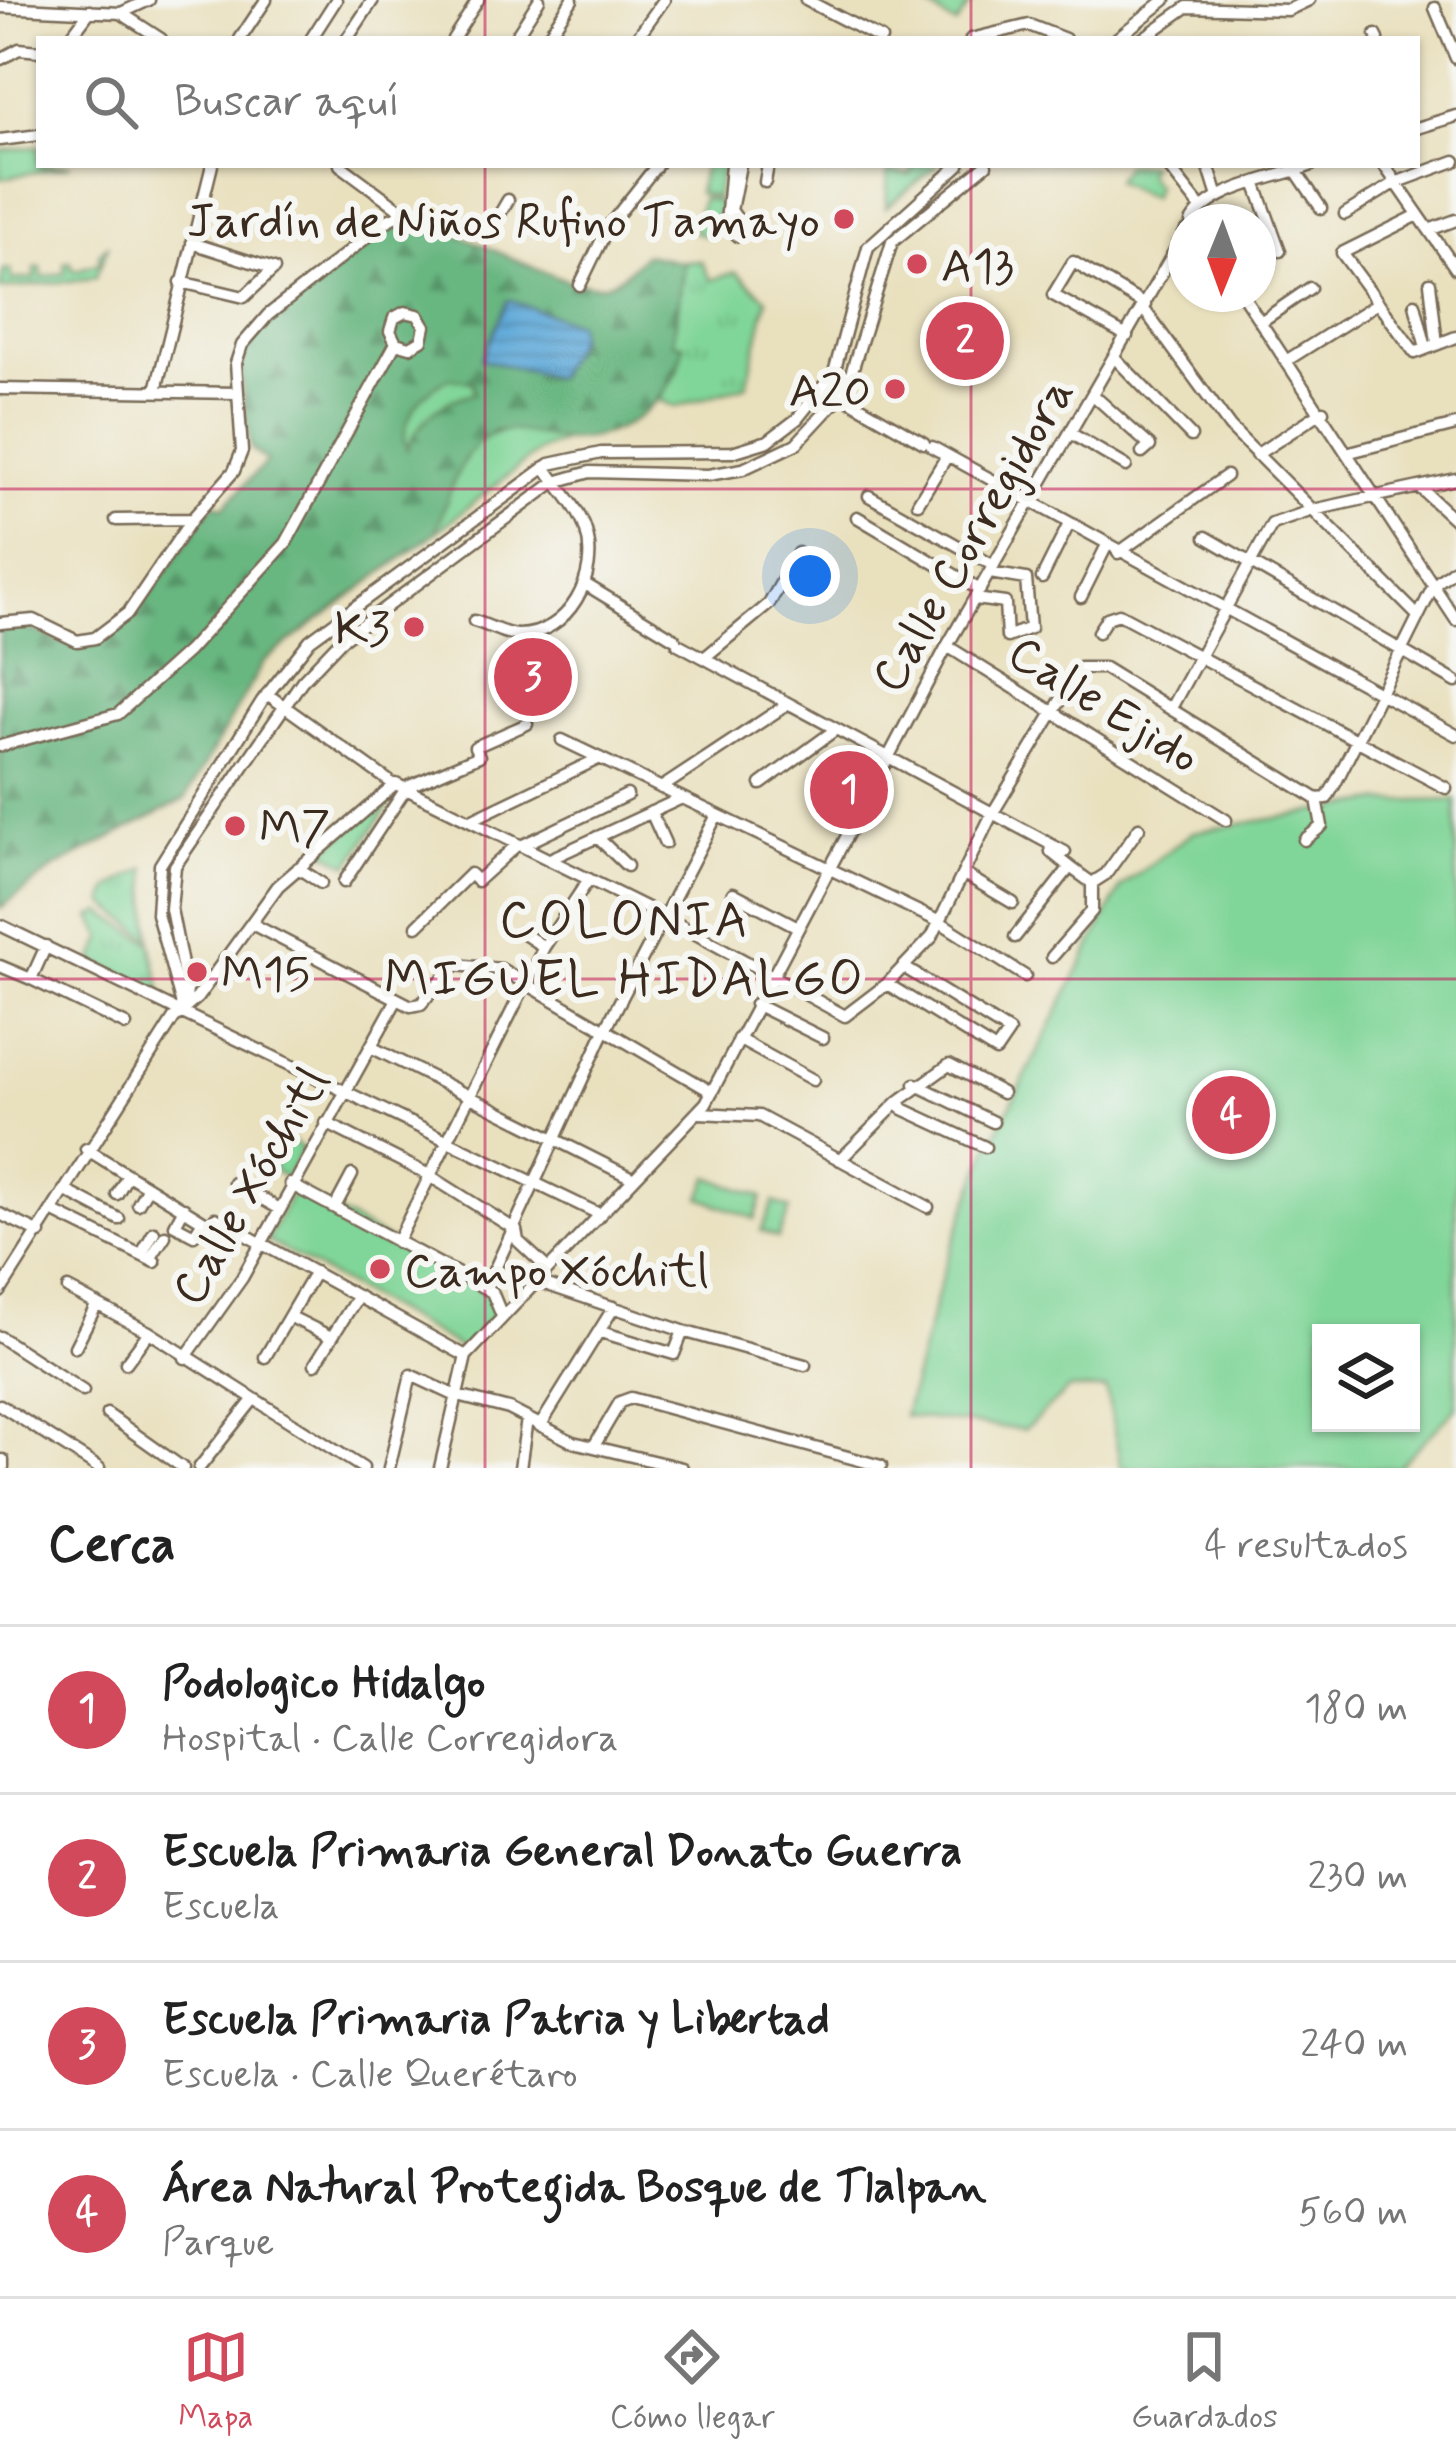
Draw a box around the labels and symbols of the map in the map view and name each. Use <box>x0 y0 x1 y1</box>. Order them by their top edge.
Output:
place label: Jardín de Niños Rufino Tamayo <box>187 191 820 254</box>
north arrow <box>1168 204 1276 312</box>
marker: Jardín de Niños Rufino Tamayo <box>831 206 857 232</box>
place label: A13 <box>941 236 1014 299</box>
marker: A13 <box>904 251 930 277</box>
pin: 2 <box>926 296 1004 386</box>
place label: A20 <box>789 361 871 424</box>
street label: Calle Corregidora <box>858 367 1090 705</box>
marker: A20 <box>882 376 908 402</box>
your location <box>780 546 840 606</box>
place label: K3 <box>334 599 390 662</box>
marker: K3 <box>401 614 427 640</box>
street label: Calle Ejido <box>995 622 1211 790</box>
pin: 3 <box>494 632 572 722</box>
pin: 1 <box>810 745 888 835</box>
place label: M7 <box>259 798 330 861</box>
marker: M7 <box>222 813 248 839</box>
district label: COLONIA MIGUEL HIDALGO <box>384 889 866 1014</box>
place label: M15 <box>221 944 310 1007</box>
marker: M15 <box>184 959 210 985</box>
street label: Calle Xóchitl <box>159 1056 346 1317</box>
pin: 4 <box>1192 1070 1270 1160</box>
place label: Campo Xóchitl <box>404 1241 709 1304</box>
marker: Campo Xóchitl <box>367 1256 393 1282</box>

